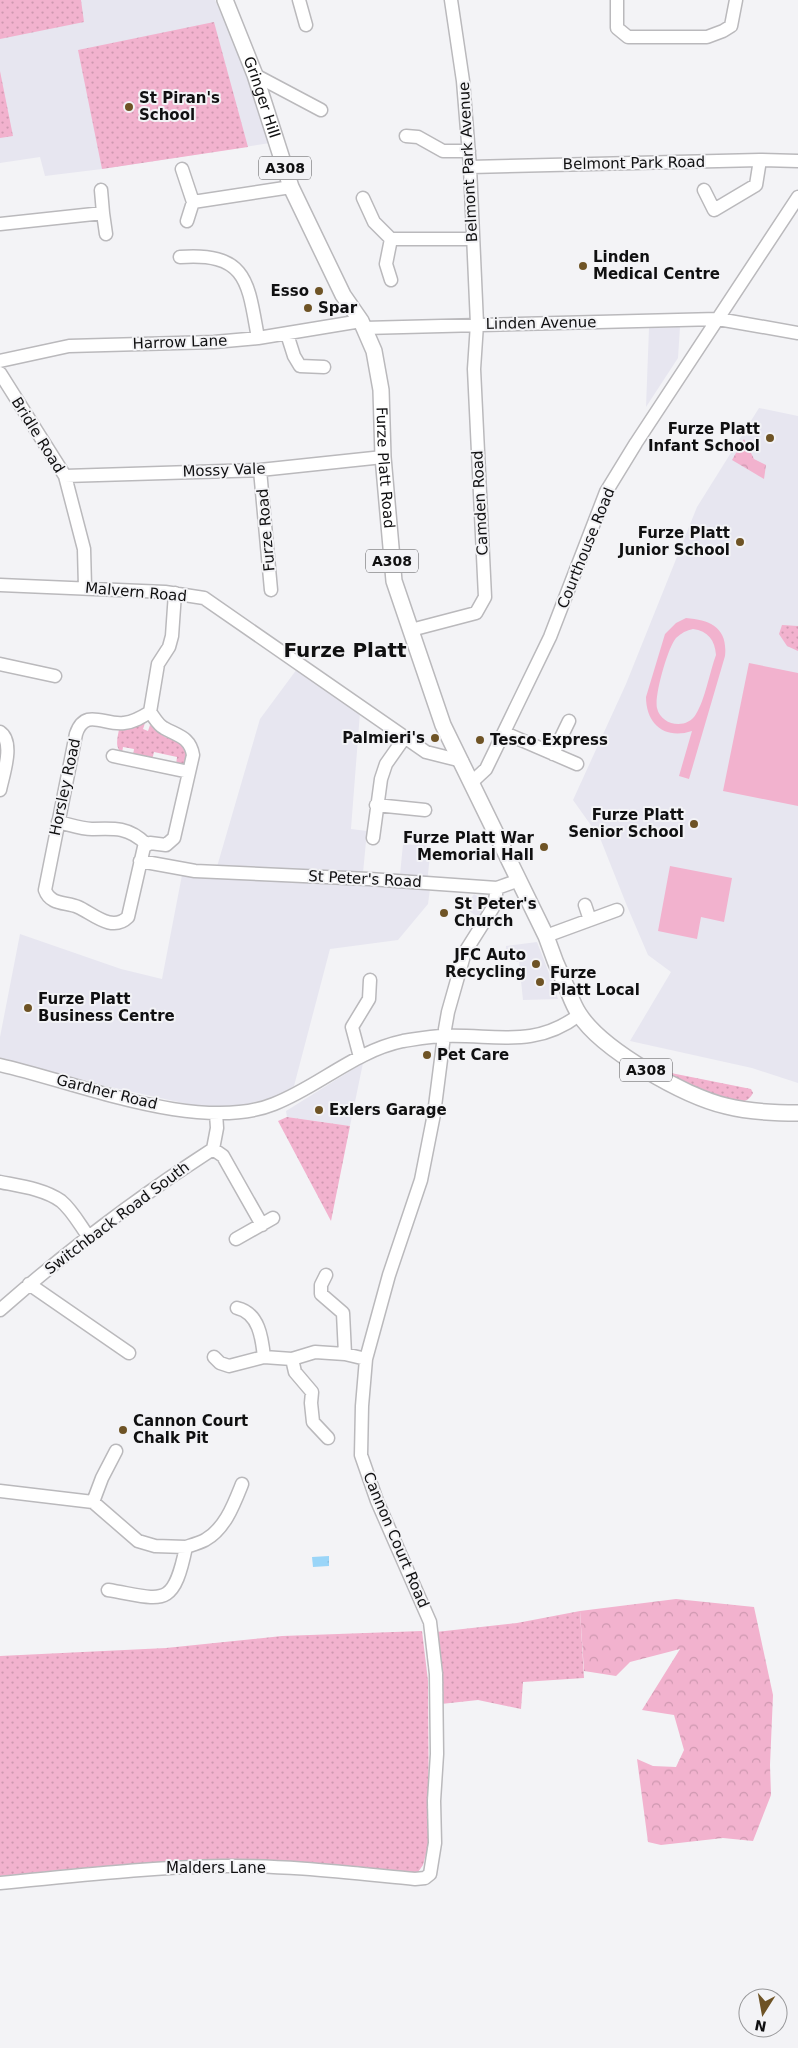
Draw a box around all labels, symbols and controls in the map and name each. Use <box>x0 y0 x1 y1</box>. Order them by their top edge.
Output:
street label: Gringer Hill <box>239 54 284 140</box>
street label: Belmont Park Avenue <box>455 81 481 243</box>
place label: St Piran's School <box>139 89 220 124</box>
marker: St Piran's School <box>123 101 135 113</box>
street label: Belmont Park Road <box>563 153 705 173</box>
road number: A308 <box>259 156 311 180</box>
place label: Linden Medical Centre <box>593 248 720 283</box>
marker: Linden Medical Centre <box>577 260 589 272</box>
place label: Esso <box>271 282 309 300</box>
marker: Esso <box>313 285 325 297</box>
place label: Spar <box>318 299 358 317</box>
marker: Spar <box>302 302 314 314</box>
street label: Linden Avenue <box>485 313 597 333</box>
street label: Harrow Lane <box>132 331 228 353</box>
street label: Bridle Road <box>8 394 68 476</box>
street label: Furze Platt Road <box>373 406 398 529</box>
place label: Furze Platt Infant School <box>648 420 760 455</box>
marker: Furze Platt Infant School <box>764 432 776 444</box>
street label: Camden Road <box>468 450 492 556</box>
street label: Mossy Vale <box>182 460 266 480</box>
street label: Courthouse Road <box>554 485 618 611</box>
street label: Furze Road <box>253 488 279 572</box>
place label: Furze Platt Junior School <box>618 524 730 559</box>
marker: Furze Platt Junior School <box>734 536 746 548</box>
road number: A308 <box>366 550 418 572</box>
street label: Malvern Road <box>84 579 188 605</box>
district label: Furze Platt <box>283 638 407 662</box>
place label: Palmieri's <box>342 729 425 747</box>
place label: Tesco Express <box>490 731 608 749</box>
marker: Palmieri's <box>429 732 441 744</box>
marker: Tesco Express <box>474 734 486 746</box>
street label: Horsley Road <box>46 737 84 837</box>
place label: Furze Platt Senior School <box>568 806 684 841</box>
marker: Furze Platt Senior School <box>688 818 700 830</box>
place label: Furze Platt War Memorial Hall <box>403 829 535 864</box>
marker: Furze Platt War Memorial Hall <box>538 841 550 853</box>
street label: St Peter's Road <box>308 867 422 891</box>
place label: St Peter's Church <box>454 895 537 930</box>
marker: St Peter's Church <box>438 907 450 919</box>
place label: JFC Auto Recycling <box>445 946 526 981</box>
marker: JFC Auto Recycling <box>530 958 542 970</box>
place label: Furze Platt Local <box>550 964 640 999</box>
marker: Furze Platt Local <box>534 976 546 988</box>
place label: Furze Platt Business Centre <box>38 990 175 1025</box>
marker: Furze Platt Business Centre <box>22 1002 34 1014</box>
place label: Pet Care <box>437 1046 509 1064</box>
marker: Pet Care <box>421 1049 433 1061</box>
road number: A308 <box>620 1058 672 1082</box>
street label: Gardner Road <box>55 1071 159 1113</box>
place label: Exlers Garage <box>329 1101 447 1119</box>
marker: Exlers Garage <box>313 1104 325 1116</box>
street label: Switchback Road South <box>41 1158 193 1278</box>
place label: Cannon Court Chalk Pit <box>133 1412 248 1447</box>
marker: Cannon Court Chalk Pit <box>117 1424 129 1436</box>
street label: Cannon Court Road <box>359 1469 433 1611</box>
street label: Malders Lane <box>166 1859 266 1877</box>
north arrow <box>738 1988 788 2038</box>
text: N <box>753 2017 768 2035</box>

